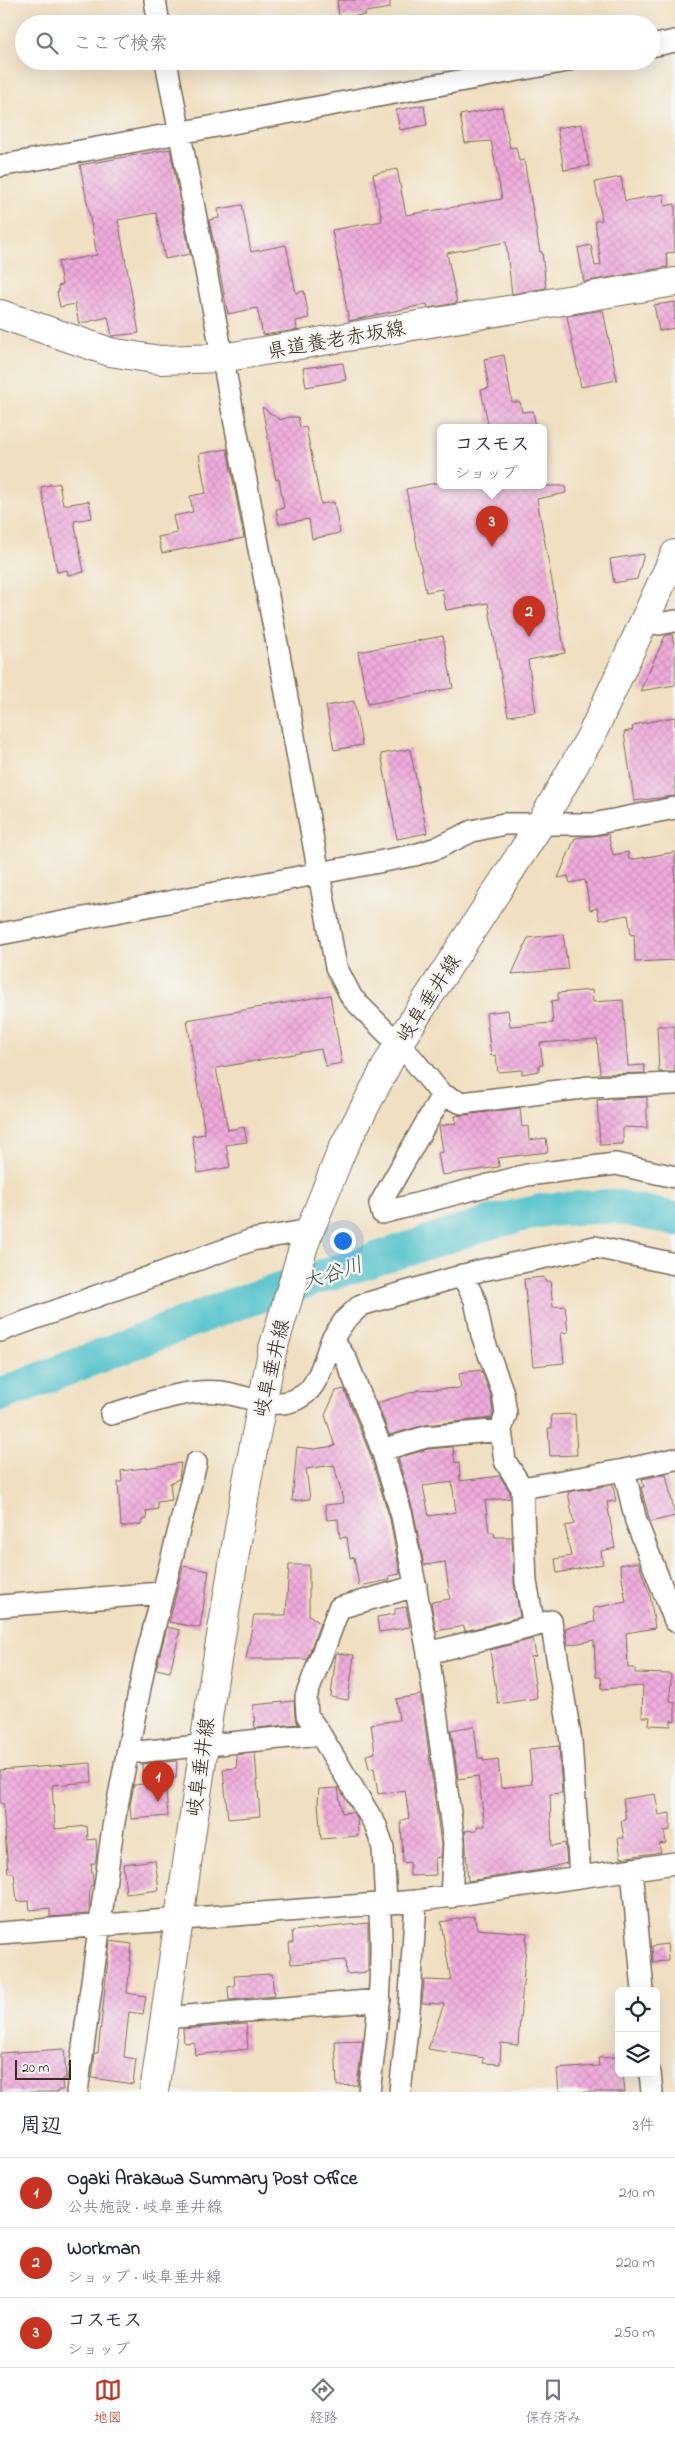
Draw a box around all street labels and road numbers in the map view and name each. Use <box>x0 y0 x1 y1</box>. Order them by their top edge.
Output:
street label: 県道養老赤坂線 <box>265 315 408 368</box>
street label: 岐阜垂井線 <box>391 950 469 1049</box>
street label: 岐阜垂井線 <box>248 1317 299 1421</box>
street label: 岐阜垂井線 <box>181 1716 224 1819</box>

